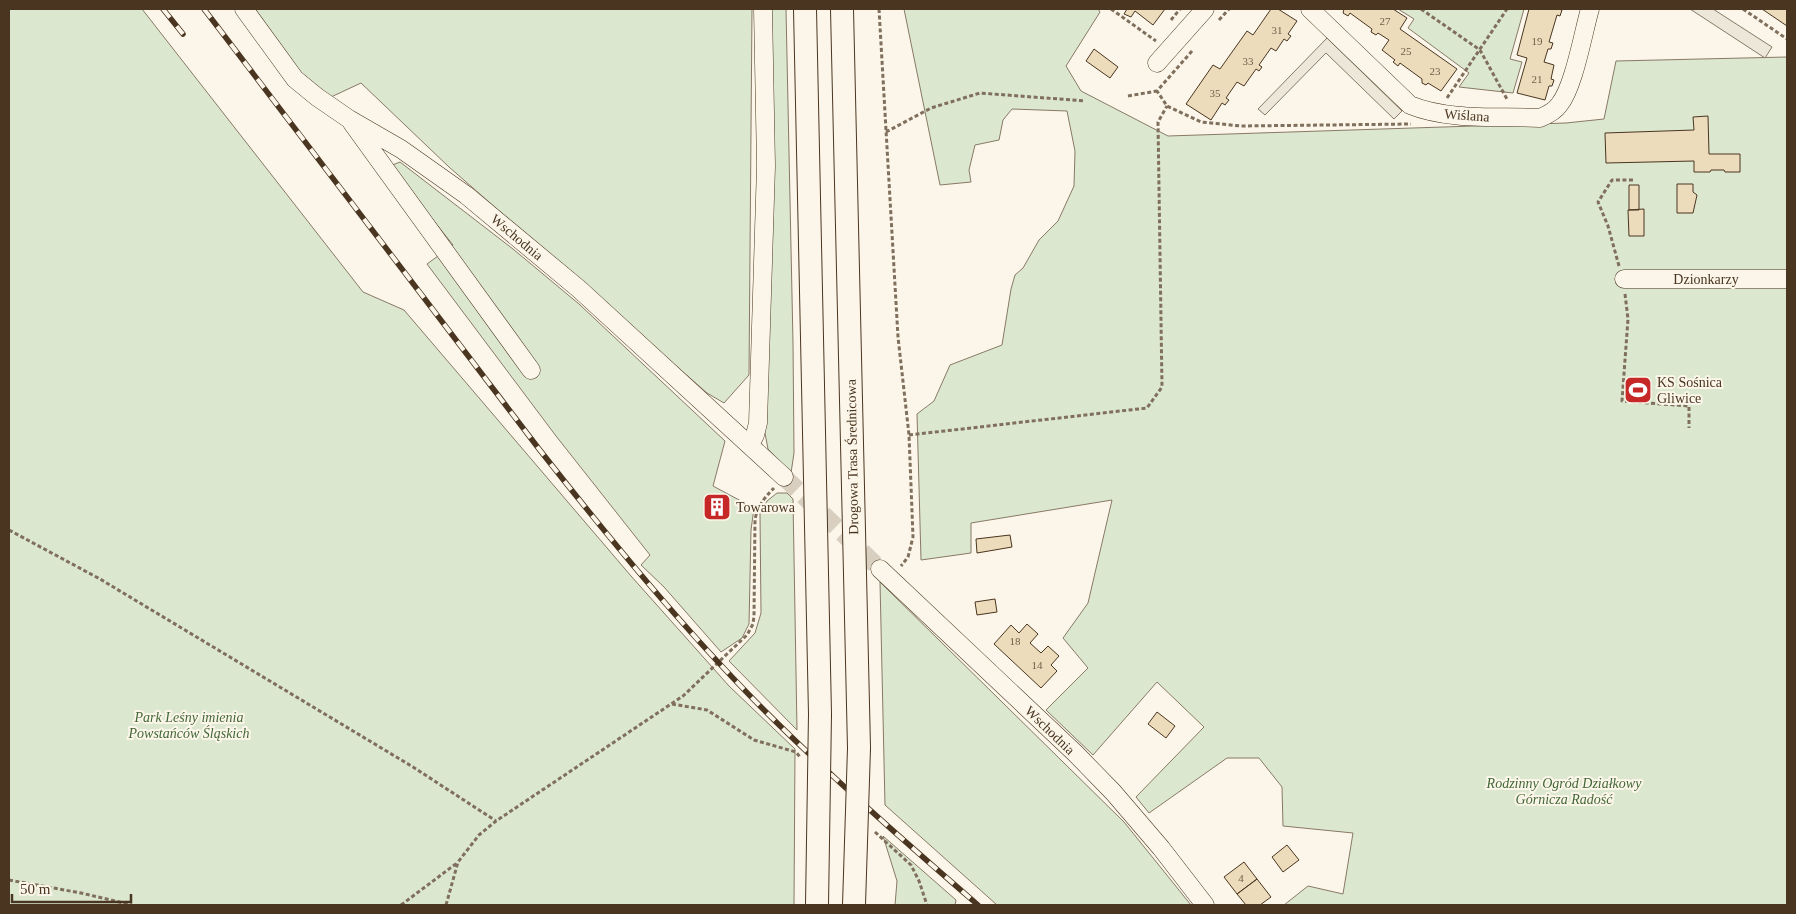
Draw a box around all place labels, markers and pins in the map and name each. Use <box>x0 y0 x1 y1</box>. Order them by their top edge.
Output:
sports icon: KS Sośnica Gliwice <box>1623 375 1653 405</box>
place label: KS Sośnica Gliwice <box>1657 375 1723 406</box>
building icon: Towarowa <box>702 492 732 522</box>
place label: Towarowa <box>736 500 796 515</box>

